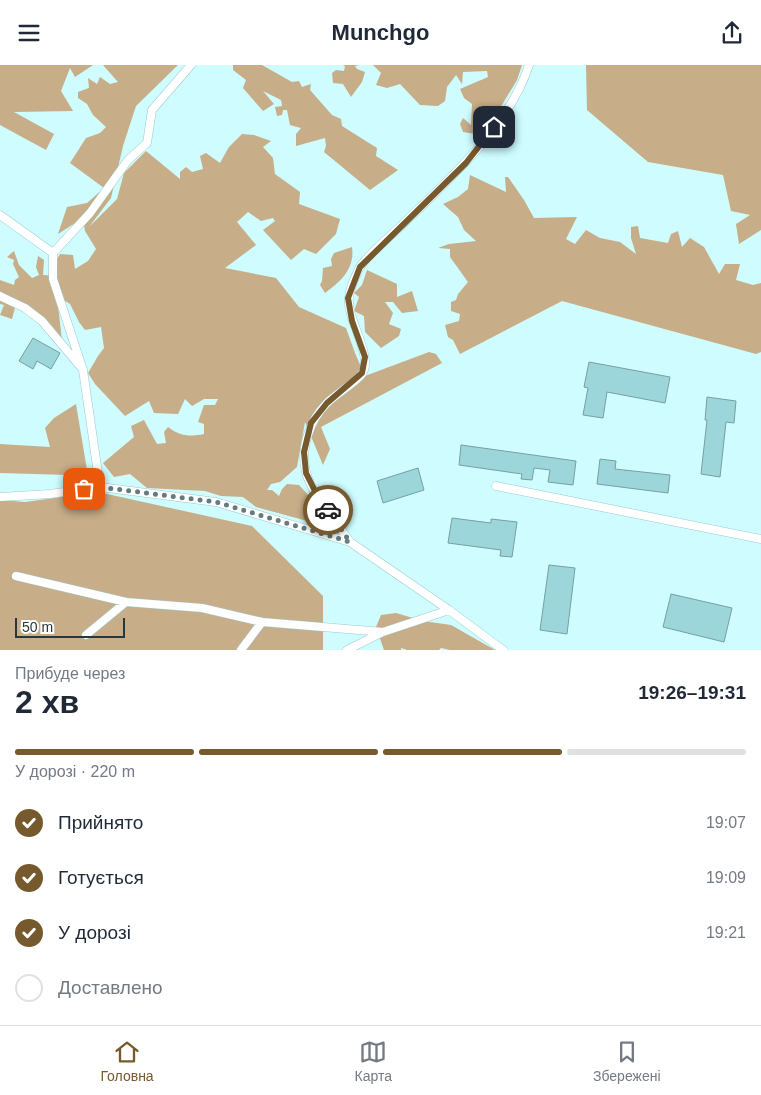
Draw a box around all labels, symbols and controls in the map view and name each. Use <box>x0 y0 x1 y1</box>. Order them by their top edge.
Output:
icon: menu <box>15 19 43 47</box>
icon: share <box>718 19 746 47</box>
text: Munchgo <box>332 20 429 45</box>
pin <box>473 106 515 148</box>
icon: home <box>480 113 508 141</box>
pin <box>63 468 105 510</box>
icon: bag <box>70 475 98 503</box>
courier <box>303 485 353 535</box>
icon: car <box>314 496 342 524</box>
scale bar <box>15 615 125 638</box>
text: 50 m <box>22 619 53 635</box>
text: Прибуде через <box>15 665 125 682</box>
text: 19:26–19:31 <box>638 682 746 703</box>
text: 2 хв <box>15 684 79 720</box>
text: У дорозі · 220 m <box>15 763 135 780</box>
icon: check <box>15 809 43 837</box>
text: Прийнято <box>58 812 143 833</box>
text: 19:07 <box>706 814 746 831</box>
icon: check <box>15 864 43 892</box>
text: Готується <box>58 867 144 888</box>
text: 19:09 <box>706 869 746 886</box>
icon: check <box>15 919 43 947</box>
text: У дорозі <box>58 922 131 943</box>
text: 19:21 <box>706 924 746 941</box>
text: Доставлено <box>58 977 163 998</box>
tab: Головна <box>100 1038 154 1084</box>
tab: Карта <box>355 1038 392 1084</box>
tab: Збережені <box>593 1038 661 1084</box>

